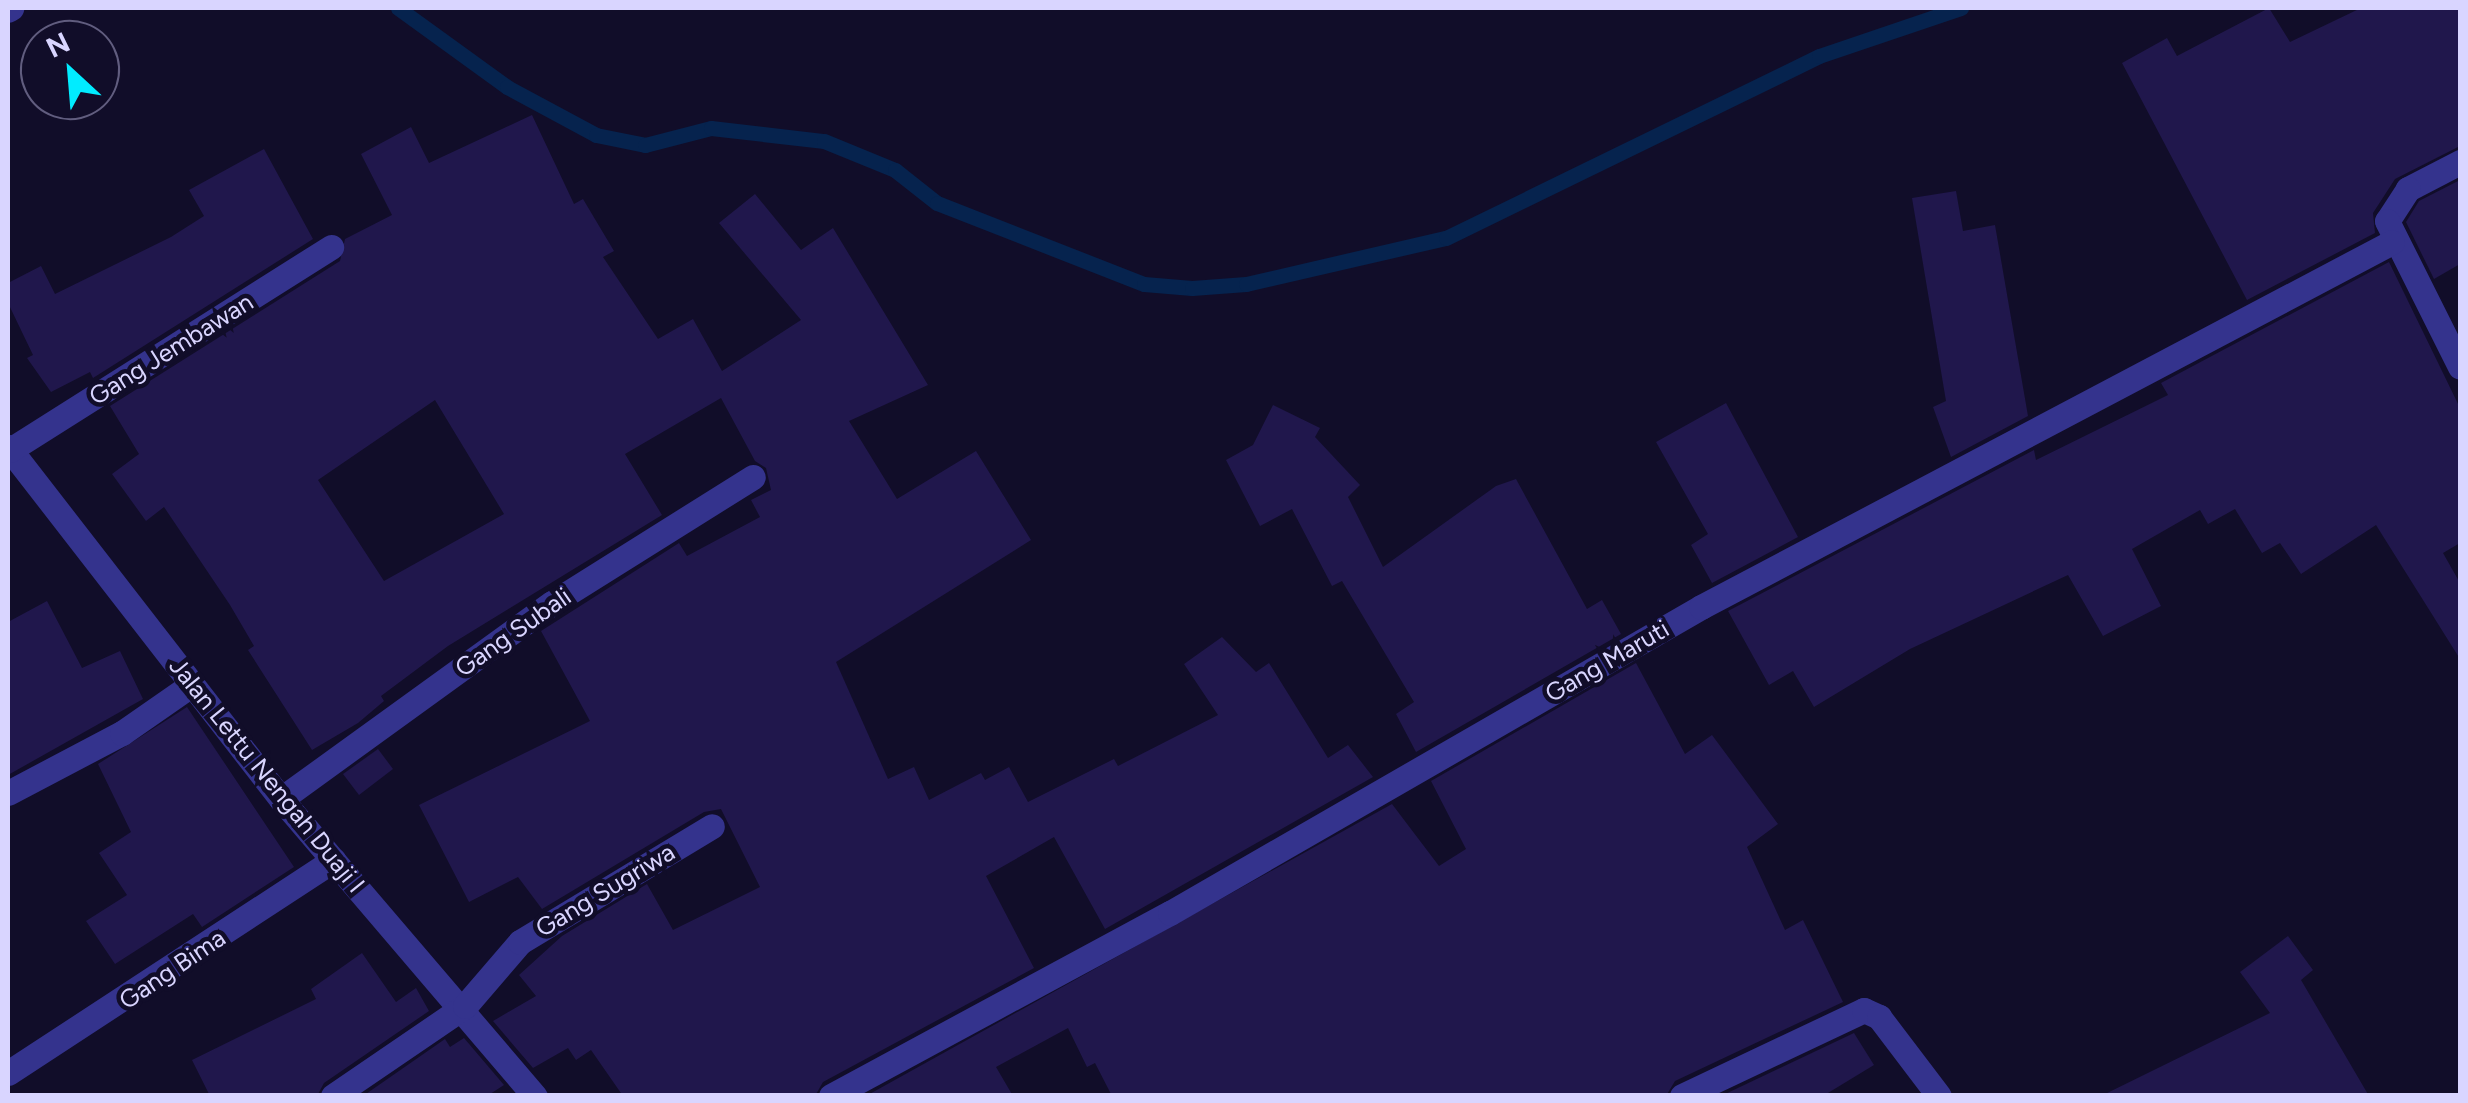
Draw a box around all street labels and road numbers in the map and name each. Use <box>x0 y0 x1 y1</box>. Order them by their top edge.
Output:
street label: Gang Jembawan <box>84 287 258 411</box>
street label: Gang Subali <box>449 581 577 683</box>
street label: Gang Maruti <box>1540 613 1674 709</box>
street label: Jalan Lettu Nengah Duaji I <box>163 651 371 899</box>
street label: Gang Sugriwa <box>530 837 680 943</box>
street label: Gang Bima <box>113 923 231 1015</box>

